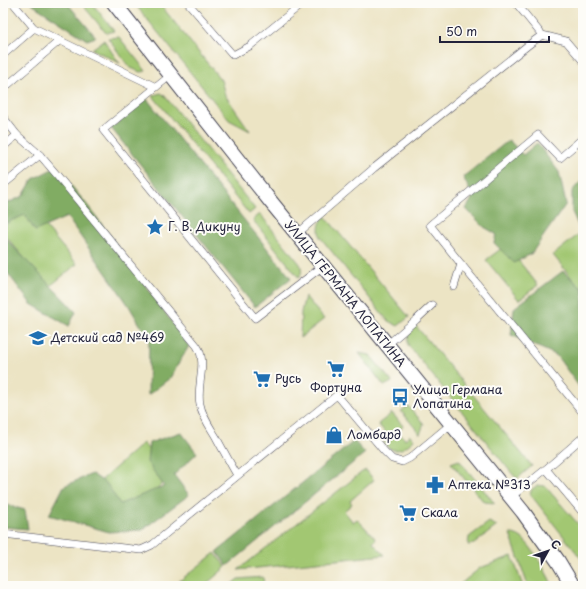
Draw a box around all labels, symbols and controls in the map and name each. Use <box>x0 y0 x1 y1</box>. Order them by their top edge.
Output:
scale bar <box>440 18 549 44</box>
text: 50 m <box>446 22 477 40</box>
street label: УЛИЦА ГЕРМАНА ЛОПАТИНА <box>281 216 411 371</box>
place icon: Г. В. Дикуну <box>145 217 165 237</box>
place label: Г. В. Дикуну <box>168 217 241 235</box>
school or university icon: Детский сад №469 <box>28 328 48 348</box>
place label: Детский сад №469 <box>50 328 164 346</box>
supermarket icon: Фортуна <box>326 359 346 379</box>
supermarket icon: Русь <box>252 369 272 389</box>
place label: Русь <box>275 369 301 387</box>
place label: Фортуна <box>310 378 362 396</box>
place label: Улица Германа Лопатина <box>413 380 503 412</box>
bus stop icon: Улица Германа Лопатина <box>390 387 410 407</box>
shop icon: Ломбард <box>324 425 344 445</box>
place label: Ломбард <box>347 425 401 443</box>
pharmacy icon: Аптека №313 <box>425 475 445 495</box>
place label: Аптека №313 <box>448 475 531 493</box>
supermarket icon: Скала <box>398 503 418 523</box>
place label: Скала <box>421 503 458 521</box>
north arrow <box>528 531 568 571</box>
text: С <box>547 536 565 553</box>

